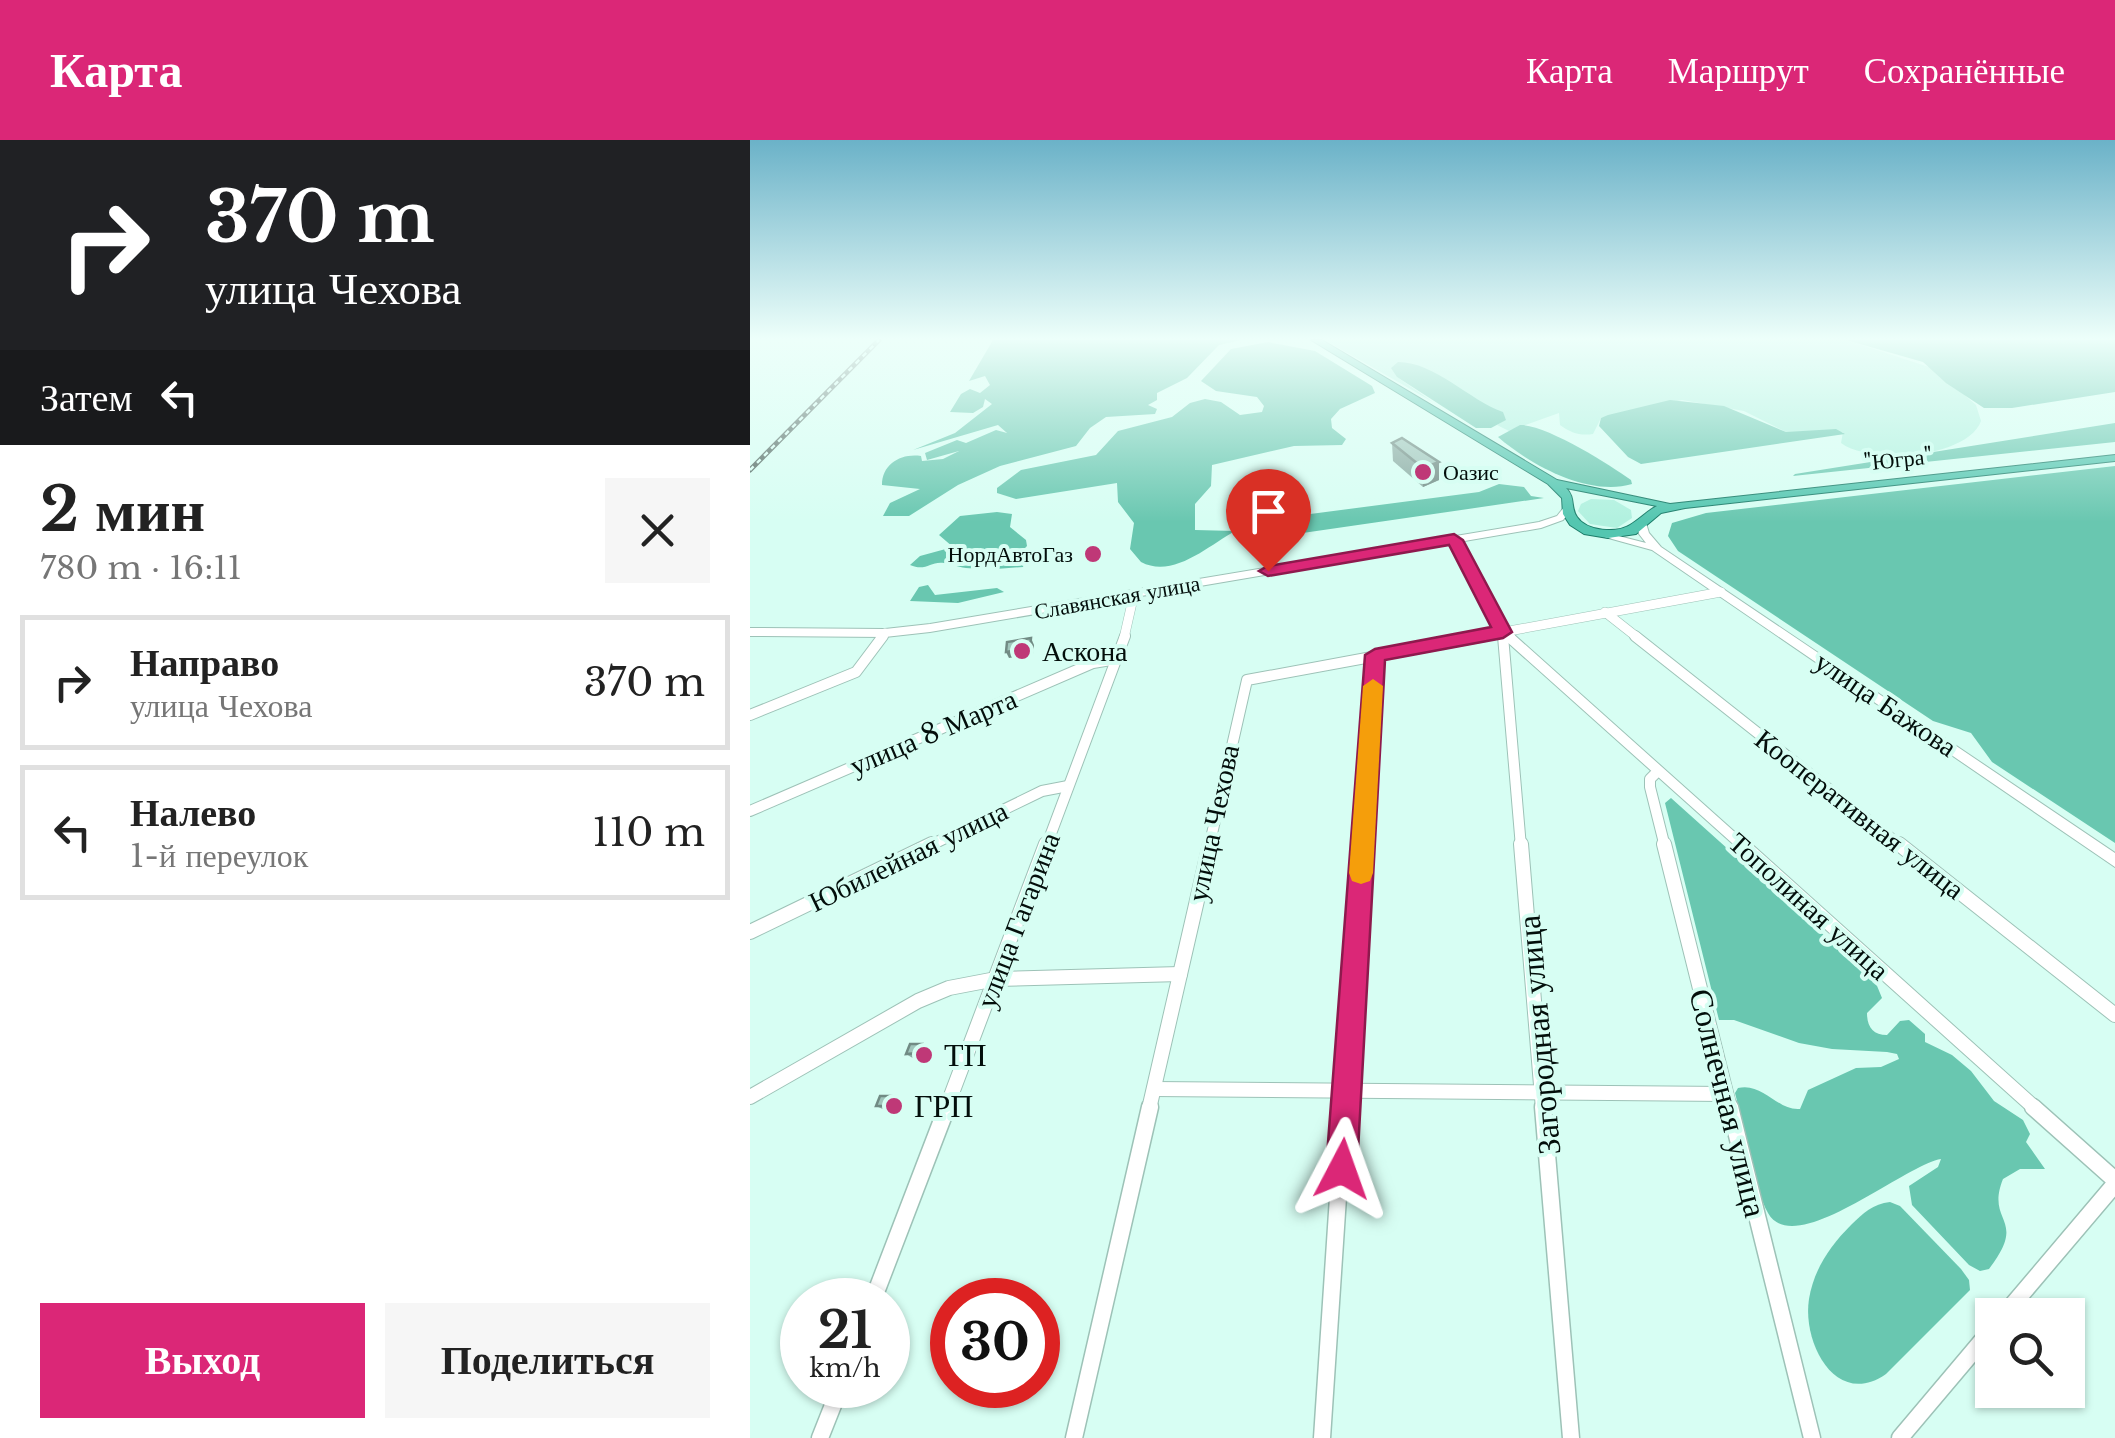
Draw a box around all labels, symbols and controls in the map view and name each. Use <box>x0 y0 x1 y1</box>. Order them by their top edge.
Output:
text: Карта <box>50 40 182 100</box>
text: Карта <box>1526 49 1613 92</box>
text: Маршрут <box>1668 49 1809 92</box>
text: Сохранённые <box>1864 49 2065 92</box>
text: 370 m <box>205 174 435 261</box>
icon: right <box>40 180 170 310</box>
text: улица Чехова <box>205 260 462 316</box>
icon: left <box>152 370 207 425</box>
text: Затем <box>40 374 132 421</box>
street label: "Югра" <box>1863 442 1934 477</box>
place label: Оазис <box>1443 459 1499 486</box>
marker: Оазис <box>1412 461 1434 483</box>
pin <box>1226 469 1311 572</box>
text: 2 мин <box>40 473 205 547</box>
button: close <box>605 478 710 583</box>
icon: arrive <box>1241 484 1296 539</box>
place label: НордАвтоГаз <box>948 541 1073 568</box>
marker: НордАвтоГаз <box>1082 543 1104 565</box>
text: 780 m · 16:11 <box>40 548 242 588</box>
street label: Славянская улица <box>1032 570 1202 625</box>
place label: Аскона <box>1042 634 1128 669</box>
text: Направо <box>130 639 279 686</box>
marker: Аскона <box>1011 640 1033 662</box>
street label: улица Бажова <box>1808 644 1964 765</box>
icon: right <box>45 655 100 710</box>
text: 370 m <box>584 659 705 706</box>
street label: улица 8 Марта <box>844 681 1023 783</box>
text: улица Чехова <box>130 686 312 726</box>
street label: Кооперативная улица <box>1748 722 1972 907</box>
street label: улица Чехова <box>1180 741 1247 905</box>
text: Налево <box>130 789 256 836</box>
street label: Юбилейная улица <box>803 793 1014 920</box>
icon: left <box>45 805 100 860</box>
text: 110 m <box>592 809 705 856</box>
street label: Тополиная улица <box>1721 825 1897 988</box>
street label: улица Гагарина <box>969 827 1068 1013</box>
text: 1-й переулок <box>130 836 308 876</box>
street label: Загородная улица <box>1509 914 1569 1156</box>
street label: Солнечная улица <box>1680 985 1776 1221</box>
place label: ТП <box>944 1035 987 1075</box>
marker: ТП <box>913 1044 935 1066</box>
place label: ГРП <box>914 1086 973 1126</box>
marker: ГРП <box>883 1095 905 1117</box>
position arrow <box>1290 1117 1394 1221</box>
speed limit sign: 30 <box>930 1278 1060 1408</box>
map controls <box>1975 1298 2085 1408</box>
button: search <box>1975 1298 2085 1408</box>
text: 21 <box>818 1299 872 1362</box>
button: Выход <box>40 1303 365 1418</box>
button: Поделиться <box>385 1303 710 1418</box>
text: km/h <box>810 1353 880 1384</box>

